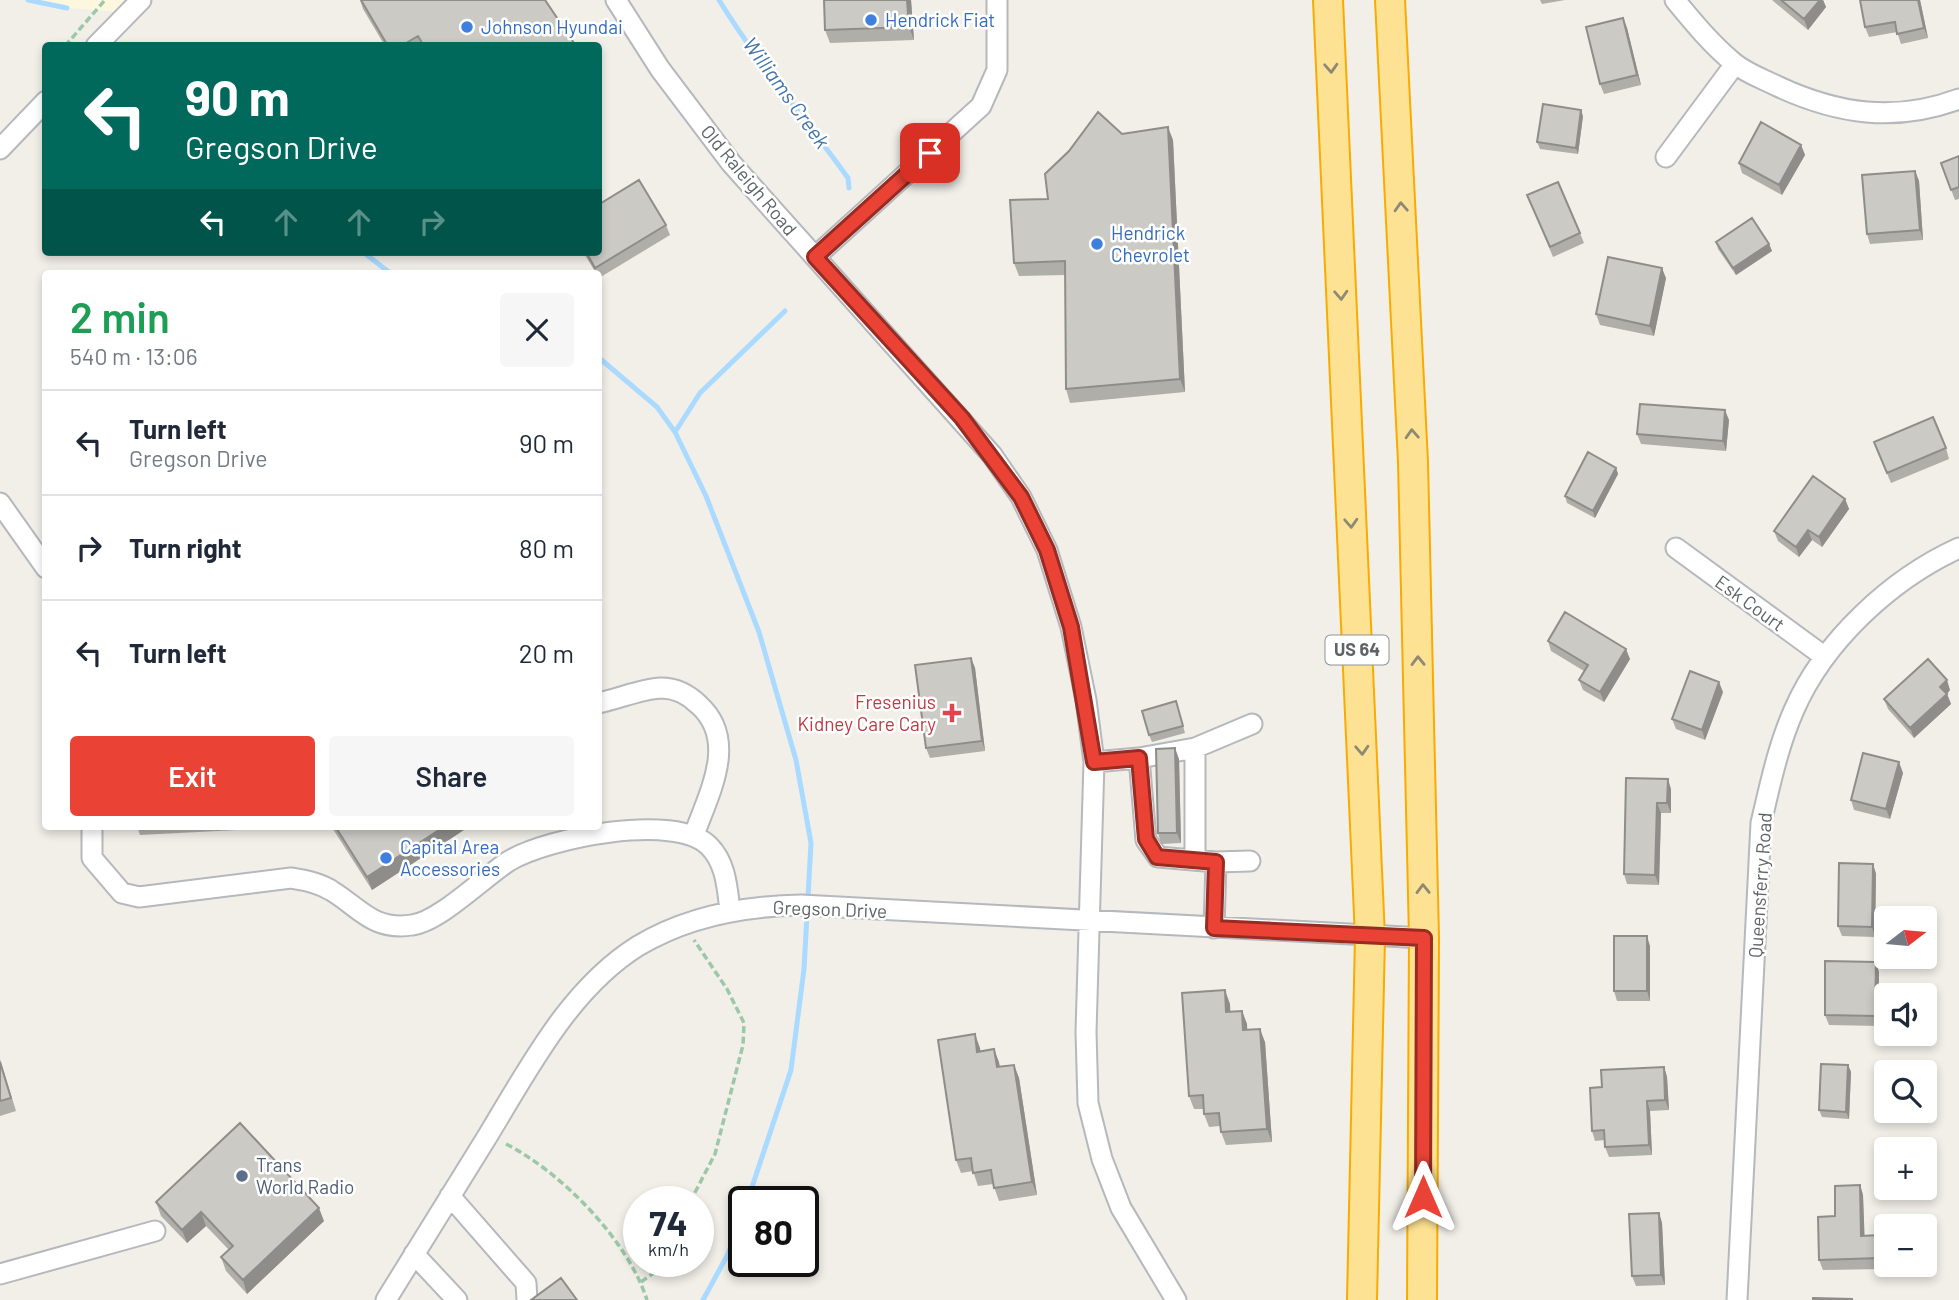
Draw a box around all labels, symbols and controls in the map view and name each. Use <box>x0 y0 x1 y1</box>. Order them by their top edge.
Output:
place label: Hendrick Fiat <box>885 8 995 31</box>
marker: Hendrick Fiat <box>863 12 879 28</box>
place label: Johnson Hyundai <box>481 15 623 38</box>
marker: Johnson Hyundai <box>459 19 475 35</box>
water label: Williams Creek <box>739 32 836 153</box>
one-way arrow <box>1324 63 1339 74</box>
text: 90 m <box>185 67 290 126</box>
icon: left <box>70 70 161 161</box>
street label: Old Raleigh Road <box>696 120 802 240</box>
pin <box>900 123 960 183</box>
text: Gregson Drive <box>185 127 378 165</box>
icon: arrive <box>911 134 949 172</box>
one-way arrow <box>1393 201 1408 212</box>
icon: left <box>194 203 232 241</box>
icon: ahead <box>267 203 305 241</box>
icon: ahead <box>340 203 378 241</box>
icon: right <box>413 203 451 241</box>
place label: Hendrick Chevrolet <box>1111 221 1190 266</box>
marker: Hendrick Chevrolet <box>1089 236 1105 252</box>
one-way arrow <box>1334 290 1349 301</box>
text: 2 min <box>70 291 170 341</box>
button: close <box>500 293 574 367</box>
text: 540 m · 13:06 <box>70 342 198 370</box>
text: Turn left <box>129 413 227 444</box>
icon: left <box>70 424 108 462</box>
text: 90 m <box>519 427 574 458</box>
one-way arrow <box>1404 428 1419 439</box>
text: Gregson Drive <box>129 444 268 472</box>
one-way arrow <box>1344 517 1359 528</box>
icon: right <box>70 529 108 567</box>
text: Turn right <box>129 532 242 563</box>
text: 80 m <box>519 532 574 563</box>
street label: Esk Court <box>1711 570 1789 635</box>
icon: left <box>70 634 108 672</box>
road number: US 64 <box>1326 636 1388 664</box>
text: Turn left <box>129 637 227 668</box>
text: 20 m <box>519 637 574 668</box>
one-way arrow <box>1410 656 1425 667</box>
place label: Fresenius Kidney Care Cary <box>797 690 936 735</box>
marker: Fresenius Kidney Care Cary <box>942 703 962 723</box>
button: Exit <box>70 736 315 816</box>
button: Share <box>329 736 574 816</box>
one-way arrow <box>1354 745 1369 756</box>
street label: Queensferry Road <box>1743 811 1776 958</box>
place label: Capital Area Accessories <box>400 835 500 880</box>
marker: Capital Area Accessories <box>378 850 394 866</box>
one-way arrow <box>1415 883 1431 894</box>
street label: Gregson Drive <box>772 895 888 922</box>
north arrow <box>1874 906 1937 970</box>
map controls <box>1874 906 1937 1277</box>
button: sound <box>1874 983 1937 1046</box>
button: search <box>1874 1060 1937 1123</box>
button: + <box>1874 1137 1937 1200</box>
place label: Trans World Radio <box>256 1153 354 1198</box>
position arrow <box>1386 1160 1460 1234</box>
marker: Trans World Radio <box>234 1168 250 1184</box>
speed limit sign: 80 <box>728 1186 819 1277</box>
text: 74 <box>649 1201 688 1243</box>
button: − <box>1874 1214 1937 1277</box>
text: km/h <box>648 1238 689 1260</box>

